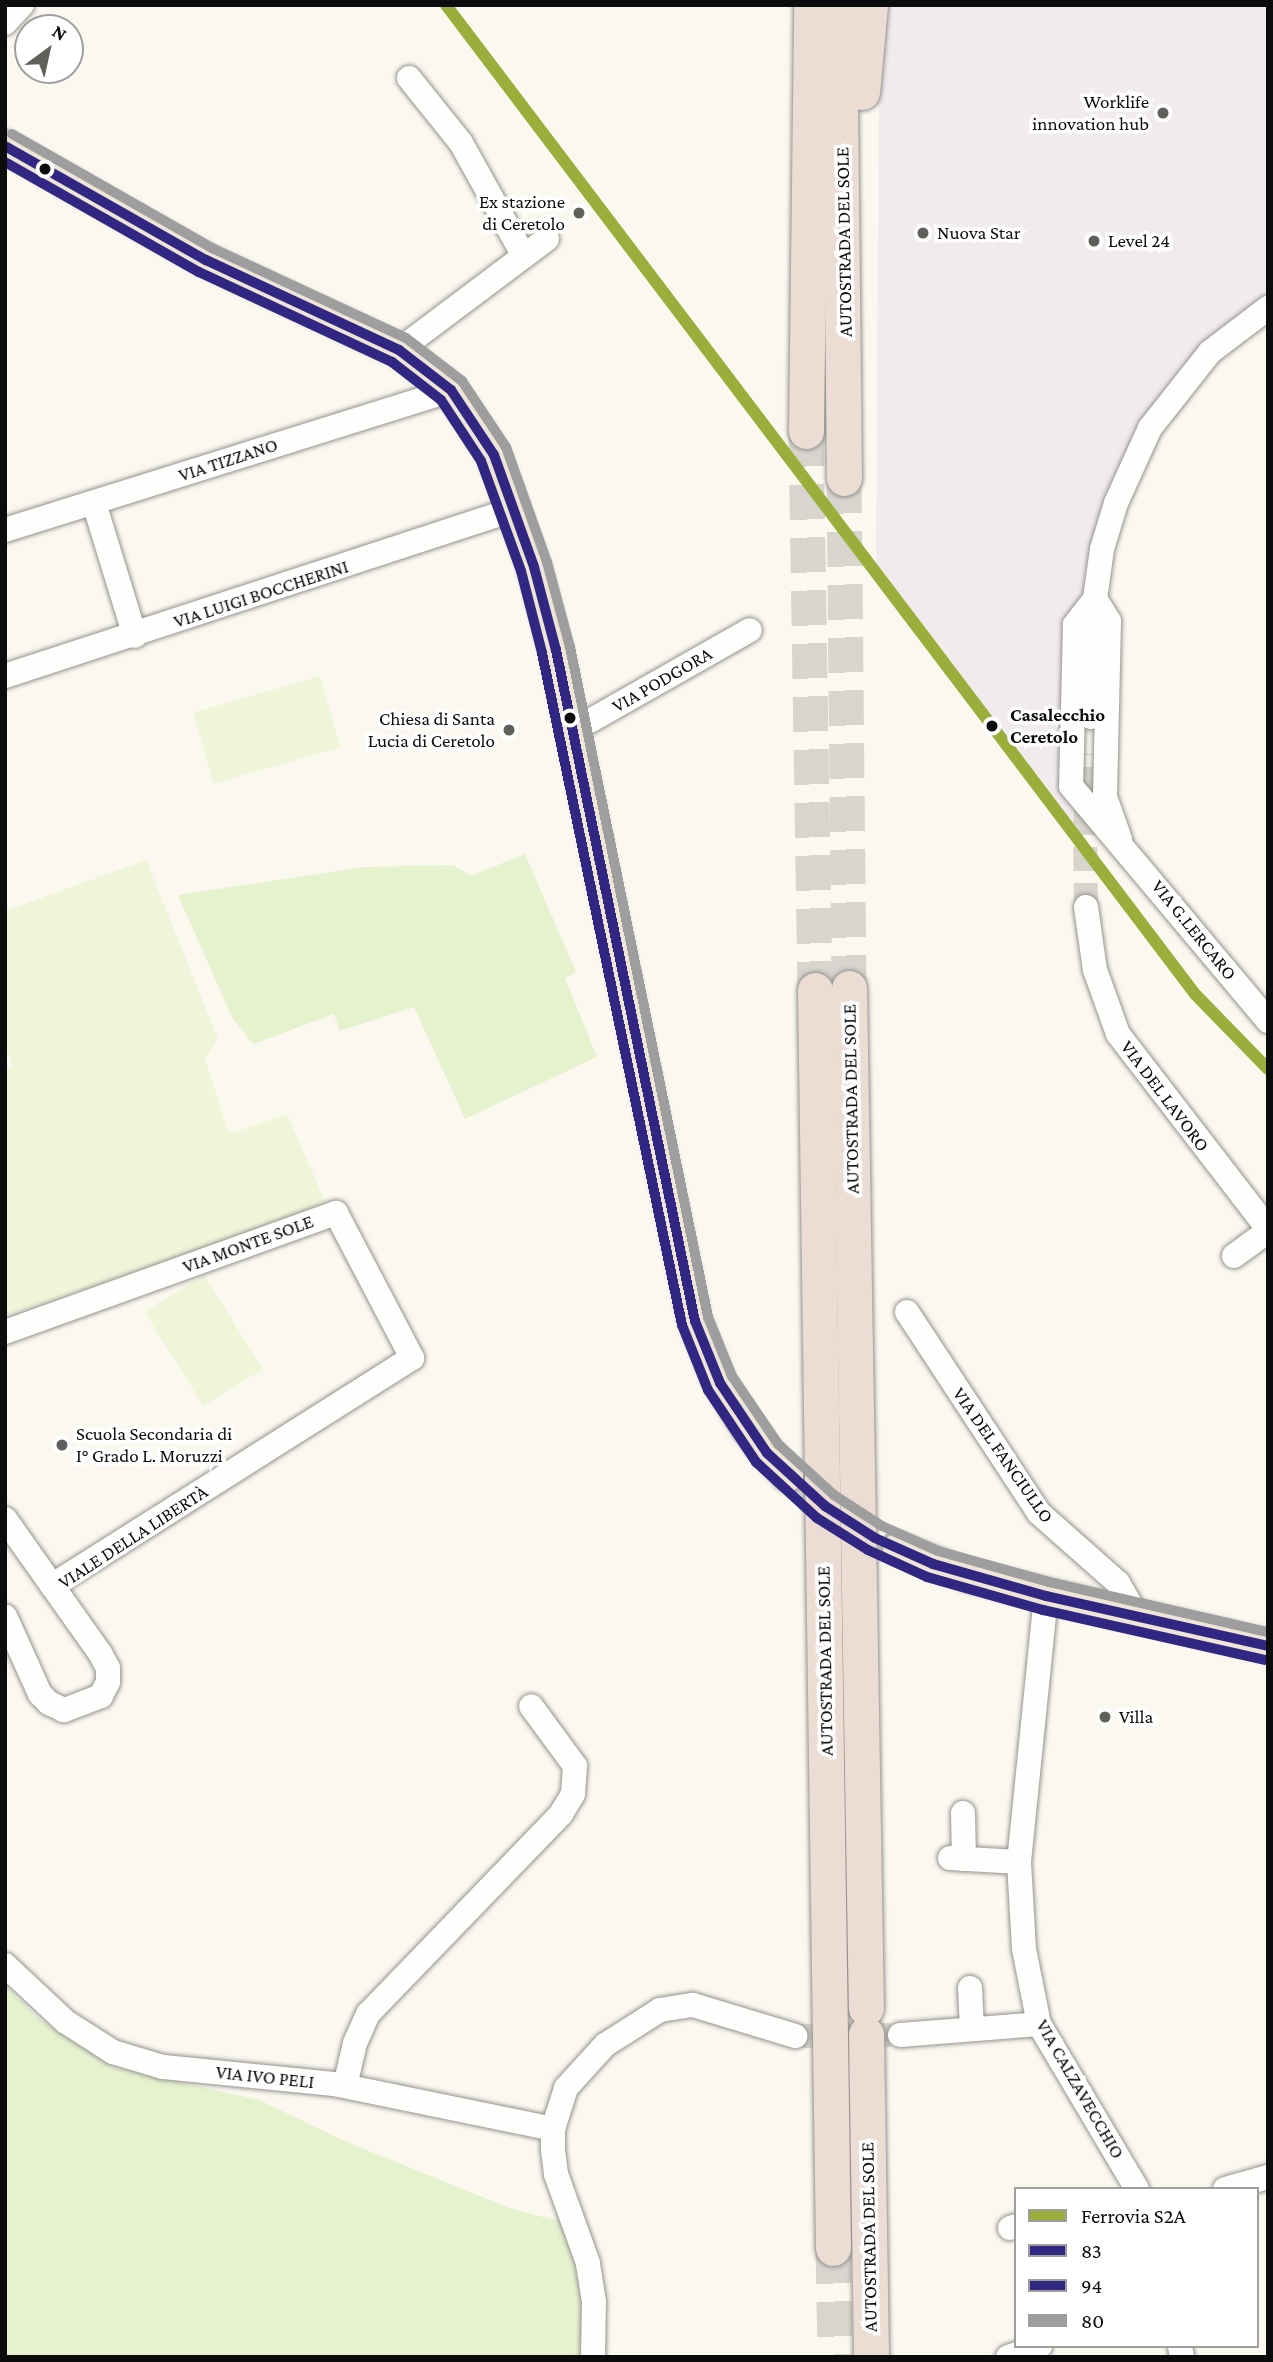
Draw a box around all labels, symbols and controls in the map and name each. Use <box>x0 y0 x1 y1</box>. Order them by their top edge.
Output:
north arrow <box>14 14 84 84</box>
text: N <box>48 20 71 45</box>
place label: Worklife innovation hub <box>1032 91 1149 135</box>
marker: Worklife innovation hub <box>1155 105 1171 121</box>
street label: AUTOSTRADA DEL SOLE <box>831 147 857 337</box>
unlabelled marker <box>38 162 52 176</box>
place label: Ex stazione di Ceretolo <box>479 191 565 235</box>
marker: Ex stazione di Ceretolo <box>571 205 587 221</box>
place label: Nuova Star <box>937 222 1021 244</box>
marker: Nuova Star <box>915 225 931 241</box>
place label: Level 24 <box>1108 230 1170 252</box>
marker: Level 24 <box>1086 233 1102 249</box>
street label: VIA TIZZANO <box>176 433 280 487</box>
street label: VIA LUIGI BOCCHERINI <box>171 555 351 633</box>
street label: VIA PODGORA <box>608 642 716 718</box>
place label: Casalecchio Ceretolo <box>1010 704 1105 748</box>
place label: Chiesa di Santa Lucia di Ceretolo <box>368 708 495 752</box>
unlabelled marker <box>563 711 577 725</box>
marker: Casalecchio Ceretolo <box>980 714 1004 738</box>
marker: Chiesa di Santa Lucia di Ceretolo <box>501 722 517 738</box>
street label: VIA G.LERCARO <box>1147 875 1241 985</box>
street label: AUTOSTRADA DEL SOLE <box>838 1004 864 1194</box>
street label: VIA DEL LAVORO <box>1116 1036 1214 1156</box>
street label: VIA MONTE SOLE <box>179 1210 317 1278</box>
street label: VIA DEL FANCIULLO <box>948 1383 1058 1527</box>
place label: Scuola Secondaria di I° Grado L. Moruzzi <box>76 1423 232 1467</box>
marker: Scuola Secondaria di I° Grado L. Moruzzi <box>54 1437 70 1453</box>
street label: VIALE DELLA LIBERTÀ <box>54 1480 212 1594</box>
street label: AUTOSTRADA DEL SOLE <box>812 1566 838 1756</box>
place label: Villa <box>1119 1706 1153 1728</box>
marker: Villa <box>1097 1709 1113 1725</box>
street label: VIA CALZAVECCHIO <box>1031 2015 1129 2163</box>
street label: VIA IVO PELI <box>215 2061 315 2093</box>
street label: AUTOSTRADA DEL SOLE <box>856 2142 882 2332</box>
legend <box>1014 2187 1259 2348</box>
text: Ferrovia S2A <box>1081 2204 1186 2228</box>
text: 83 <box>1081 2239 1102 2263</box>
text: 94 <box>1081 2274 1102 2298</box>
text: 80 <box>1081 2309 1104 2333</box>

